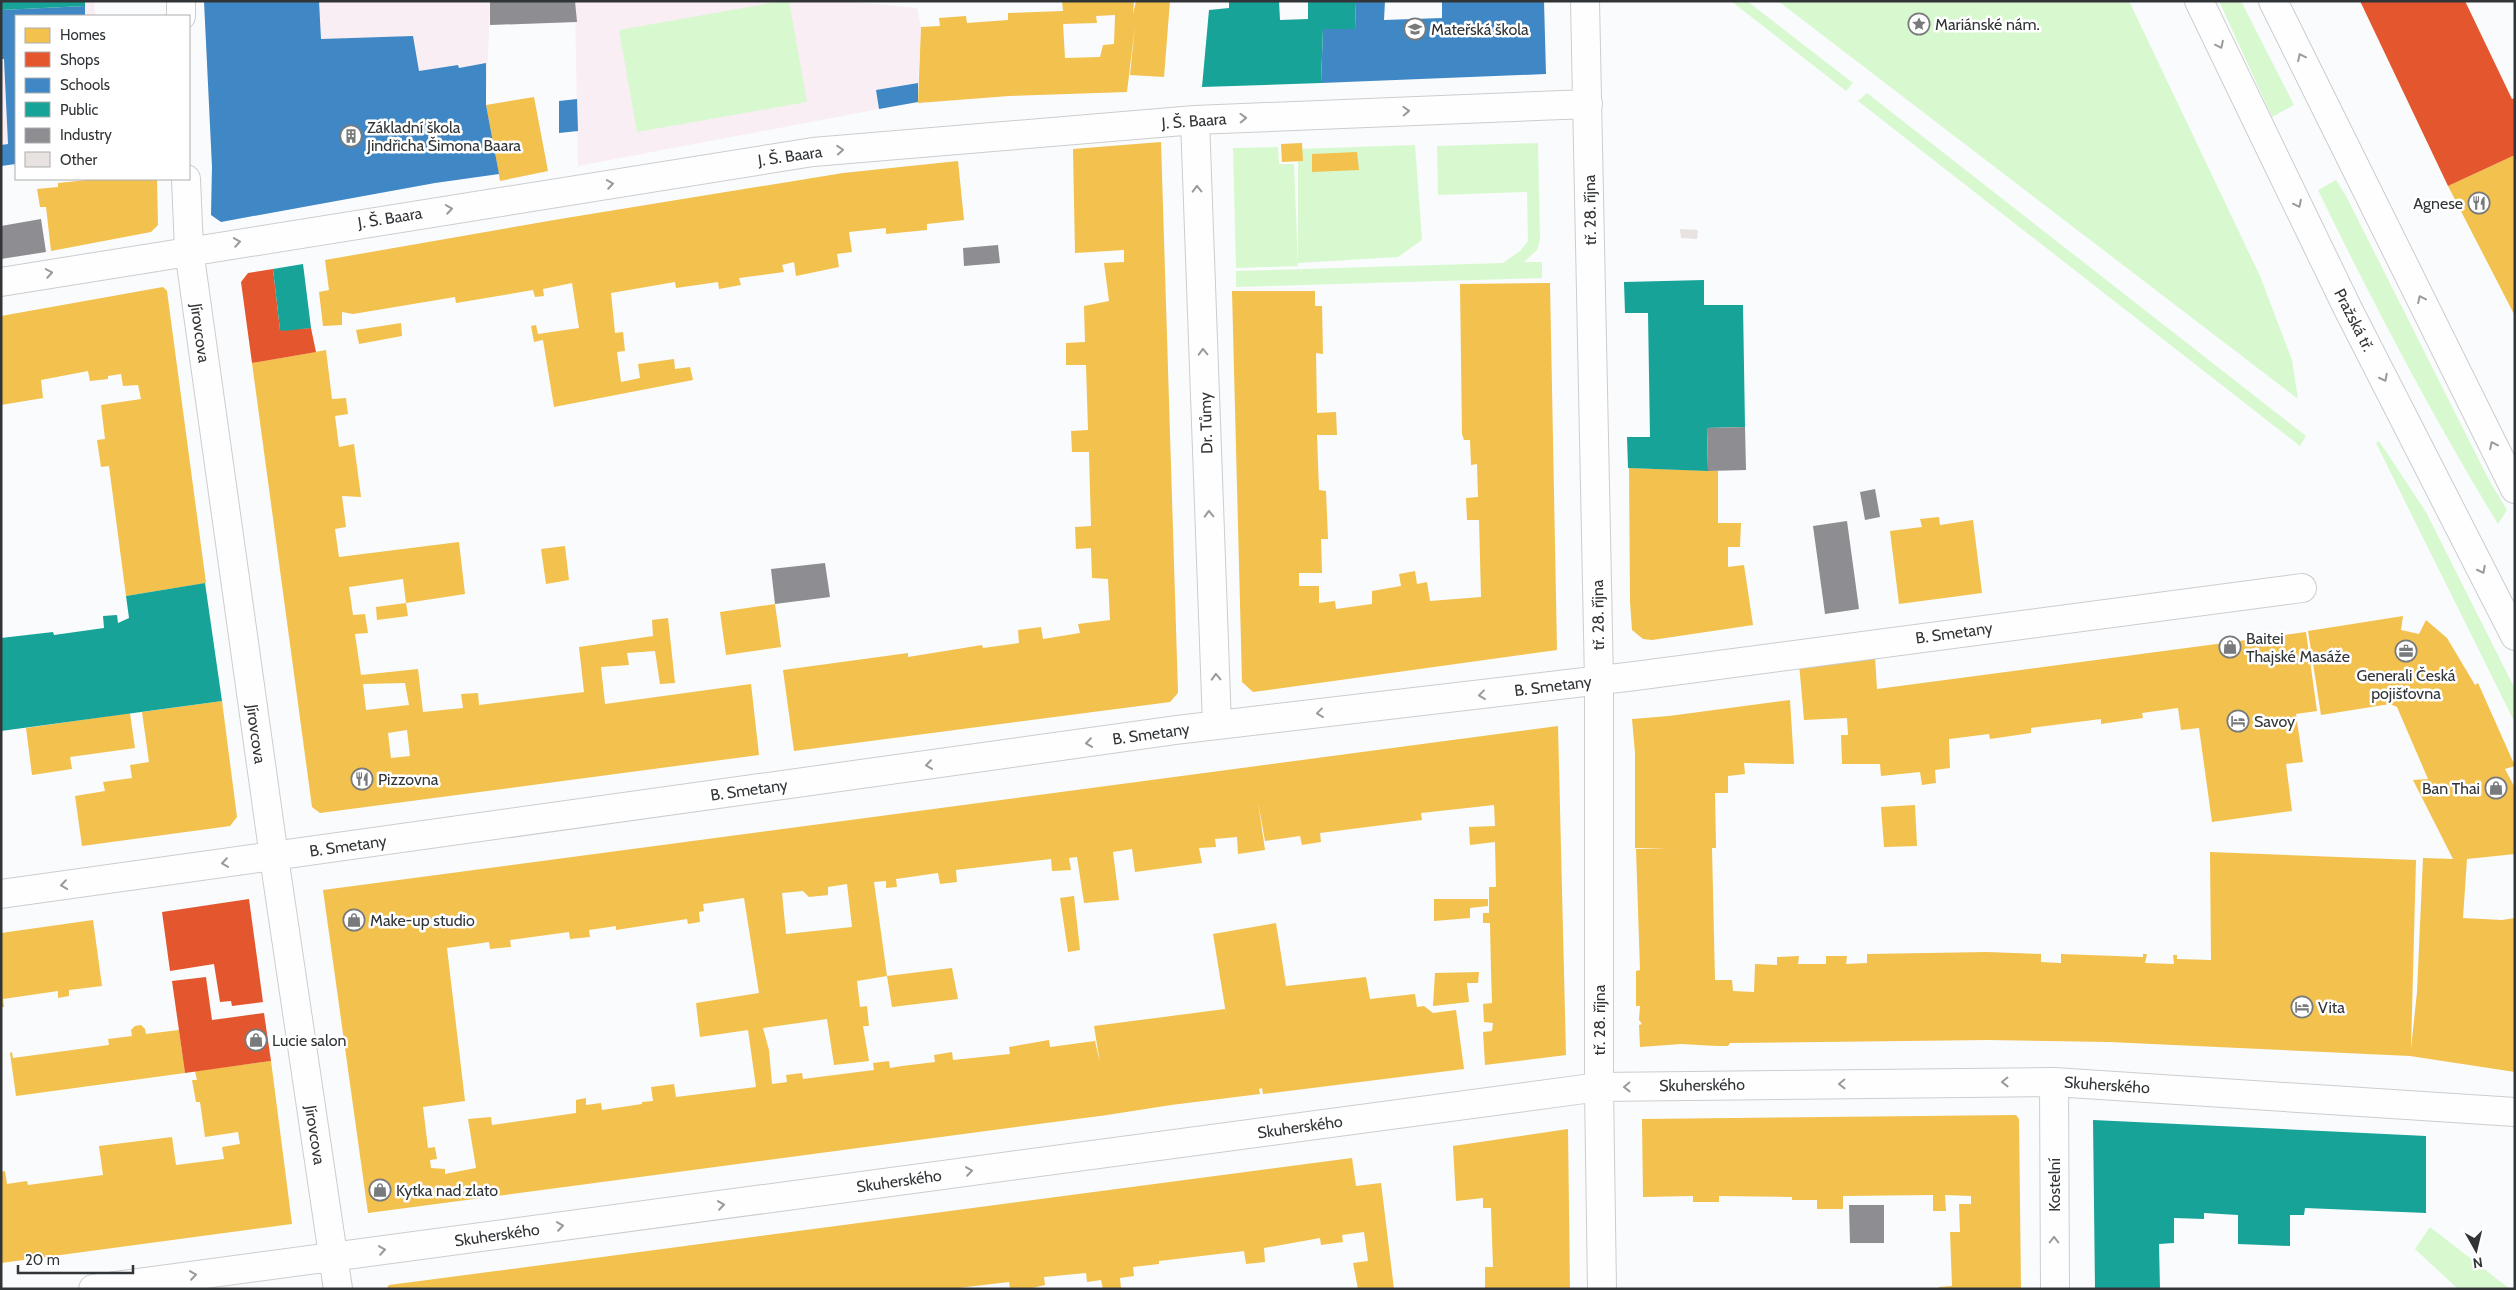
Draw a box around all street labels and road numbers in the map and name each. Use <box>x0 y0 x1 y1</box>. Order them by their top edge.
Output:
street label: J. Š. Baara <box>1160 109 1227 133</box>
street label: J. Š. Baara <box>756 142 824 170</box>
street label: tř. 28. října <box>1580 174 1600 246</box>
street label: J. Š. Baara <box>356 203 424 233</box>
street label: Pražská tř. <box>2330 285 2378 355</box>
street label: Jírovcova <box>186 301 214 364</box>
street label: Dr. Tůmy <box>1195 392 1217 454</box>
street label: tř. 28. října <box>1588 579 1608 651</box>
street label: B. Smetany <box>1914 618 1994 648</box>
street label: B. Smetany <box>1513 672 1593 700</box>
street label: Jírovcova <box>242 702 270 765</box>
street label: B. Smetany <box>1111 719 1191 749</box>
street label: B. Smetany <box>709 775 789 805</box>
street label: B. Smetany <box>308 831 388 861</box>
street label: tř. 28. října <box>1590 984 1609 1055</box>
street label: Skuherského <box>2064 1073 2151 1097</box>
street label: Skuherského <box>1659 1075 1745 1095</box>
street label: Jírovcova <box>301 1103 329 1166</box>
street label: Skuherského <box>1256 1112 1344 1142</box>
street label: Kostelní <box>2045 1158 2064 1212</box>
street label: Skuherského <box>855 1166 943 1196</box>
street label: Skuherského <box>453 1220 541 1250</box>

